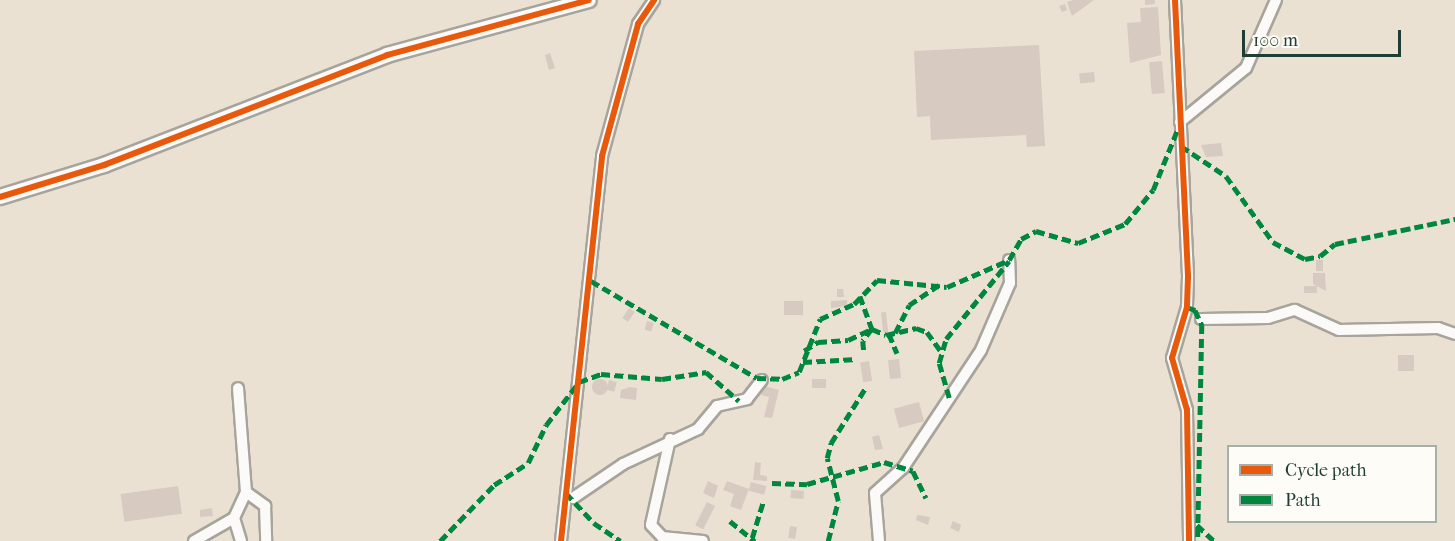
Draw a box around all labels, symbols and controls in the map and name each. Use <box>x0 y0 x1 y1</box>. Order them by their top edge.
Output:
scale bar <box>1245 18 1404 56</box>
text: 100 m <box>1253 30 1298 51</box>
legend <box>1227 445 1437 523</box>
text: Cycle path <box>1285 460 1366 481</box>
text: Path <box>1285 490 1321 511</box>

